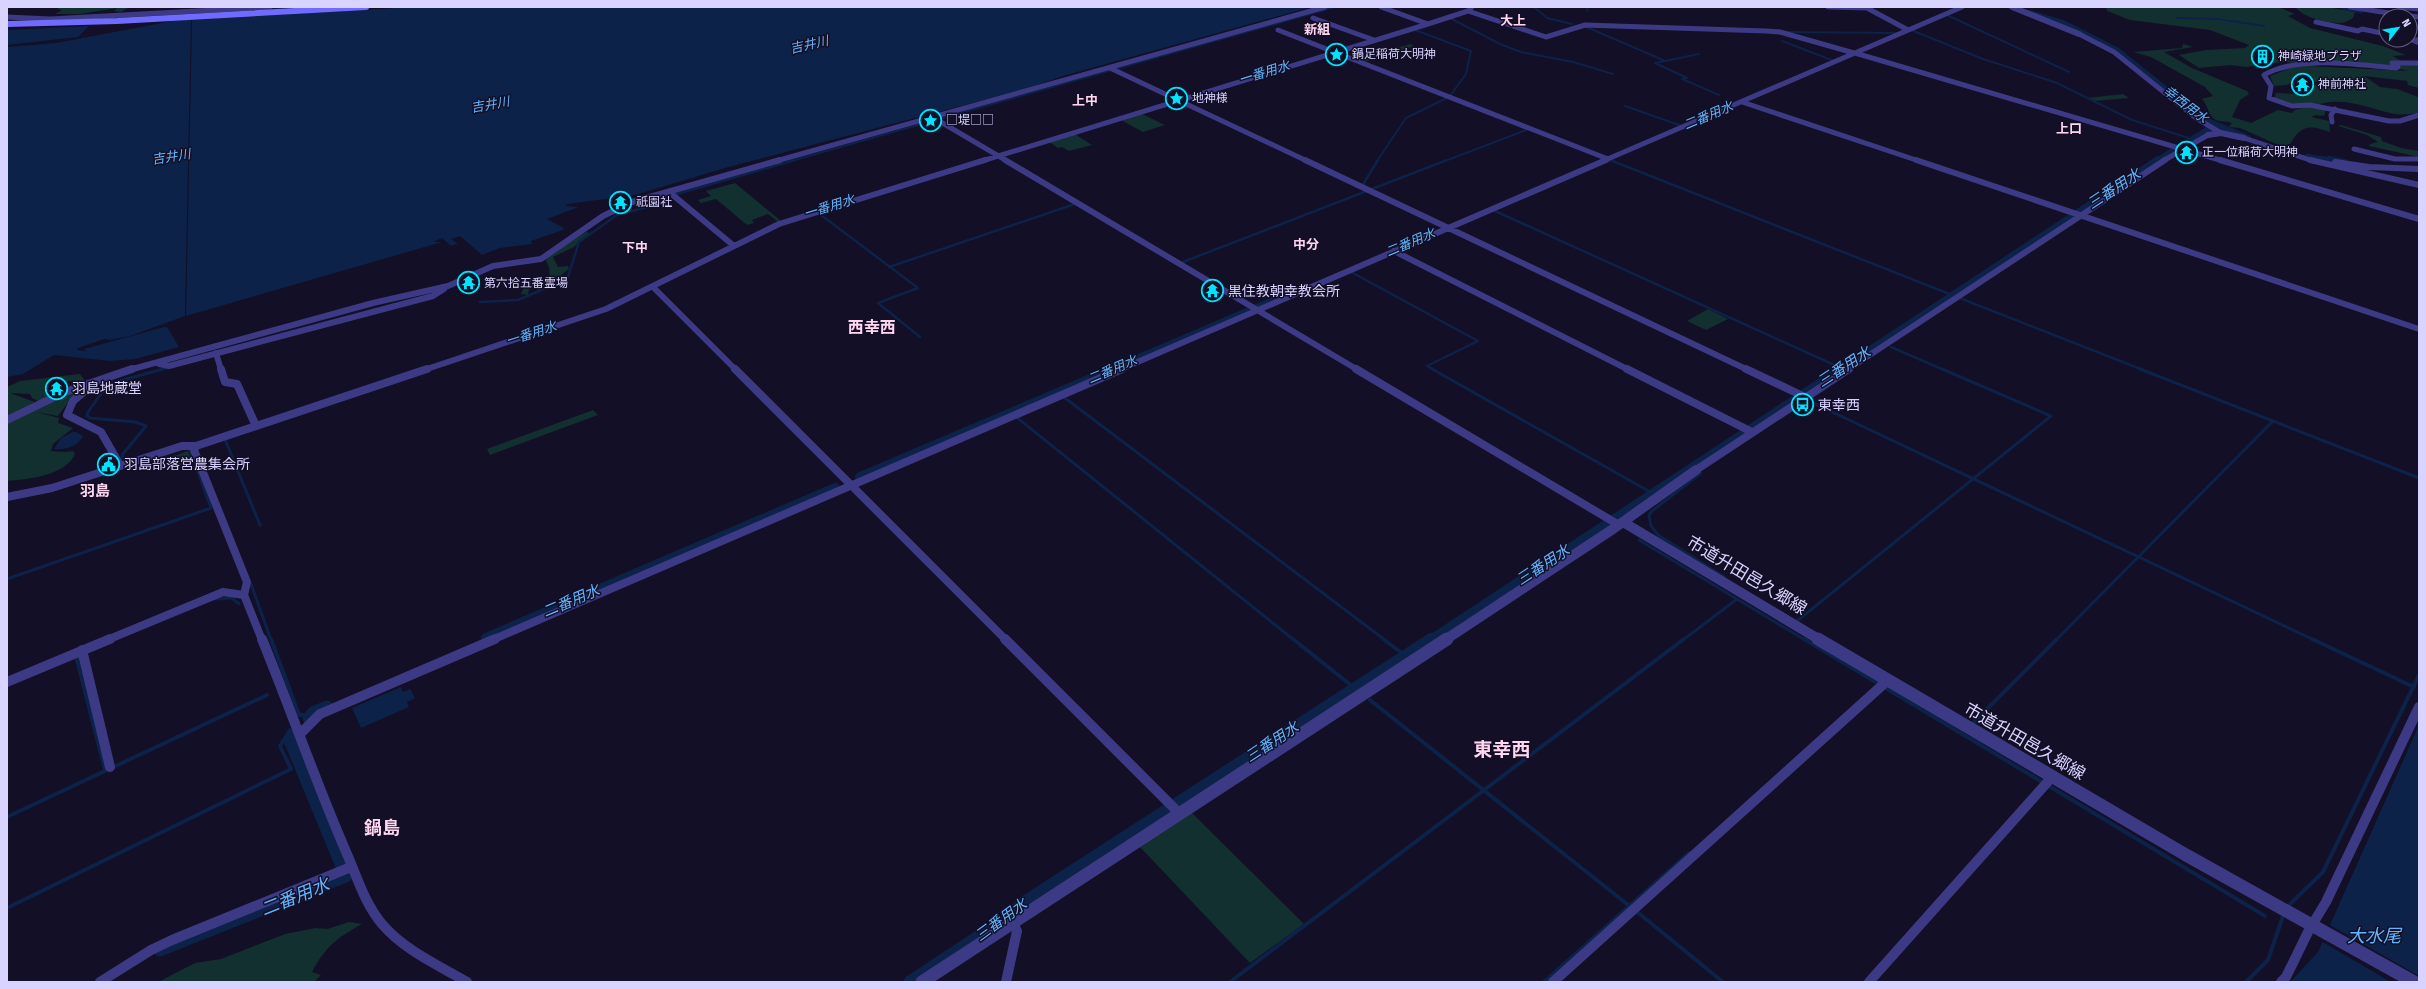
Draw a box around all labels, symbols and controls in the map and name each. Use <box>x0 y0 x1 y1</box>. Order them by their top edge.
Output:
north arrow <box>2378 8 2418 48</box>
district label: 大上 <box>1500 13 1526 28</box>
text: N <box>2399 17 2413 29</box>
district label: 新組 <box>1304 22 1330 37</box>
water label: 吉井川 <box>788 32 832 56</box>
place icon: 鍋足稲荷大明神 <box>1323 41 1349 67</box>
building icon: 神崎緑地プラザ <box>2250 43 2276 69</box>
place label: 鍋足稲荷大明神 <box>1352 47 1436 61</box>
place label: 神崎緑地プラザ <box>2278 49 2362 63</box>
water label: 一番用水 <box>1237 57 1293 87</box>
temple icon: 神前神社 <box>2290 71 2316 97</box>
place label: 神前神社 <box>2318 77 2366 91</box>
water label: 幸西用水 <box>2160 83 2213 127</box>
place icon: 地神様 <box>1163 85 1189 111</box>
place label: 地神様 <box>1192 91 1228 105</box>
water label: 吉井川 <box>470 93 513 115</box>
district label: 上中 <box>1072 93 1098 108</box>
water label: 二番用水 <box>1681 98 1737 133</box>
place icon: □堤□□ <box>918 107 944 133</box>
place label: □堤□□ <box>946 113 994 127</box>
district label: 上口 <box>2056 121 2082 136</box>
temple icon: 正一位稲荷大明神 <box>2174 139 2200 165</box>
place label: 正一位稲荷大明神 <box>2202 145 2298 159</box>
water label: 吉井川 <box>151 146 193 167</box>
water label: 三番用水 <box>2084 164 2146 213</box>
temple icon: 祇園社 <box>608 189 634 215</box>
water label: 一番用水 <box>802 191 858 221</box>
place label: 祇園社 <box>636 195 672 209</box>
water label: 二番用水 <box>1383 225 1439 260</box>
district label: 中分 <box>1293 237 1319 252</box>
district label: 下中 <box>622 240 648 255</box>
temple icon: 第六拾五番霊場 <box>455 270 481 296</box>
place label: 第六拾五番霊場 <box>484 276 568 290</box>
temple icon: 黒住教朝幸教会所 <box>1199 278 1225 304</box>
place label: 黒住教朝幸教会所 <box>1228 283 1340 300</box>
water label: 一番用水 <box>504 318 560 349</box>
district label: 西幸西 <box>848 318 896 337</box>
water label: 三番用水 <box>1814 342 1876 391</box>
water label: 二番用水 <box>1085 352 1141 387</box>
temple icon: 羽島地蔵堂 <box>44 375 70 401</box>
place label: 羽島地蔵堂 <box>72 380 142 397</box>
bus stop icon: 東幸西 <box>1789 392 1815 418</box>
place label: 東幸西 <box>1818 397 1860 414</box>
public building icon: 羽島部落営農集会所 <box>95 451 121 477</box>
place label: 羽島部落営農集会所 <box>124 456 250 473</box>
district label: 羽島 <box>80 482 110 500</box>
street label: 市道升田邑久郷線 <box>1683 531 1810 619</box>
water label: 三番用水 <box>1513 540 1575 589</box>
water label: 二番用水 <box>540 580 604 621</box>
street label: 市道升田邑久郷線 <box>1961 698 2089 785</box>
water label: 三番用水 <box>1242 717 1304 766</box>
district label: 東幸西 <box>1473 738 1531 761</box>
district label: 鍋島 <box>364 817 400 839</box>
water label: 二番用水 <box>258 873 334 921</box>
water label: 三番用水 <box>971 894 1032 945</box>
water label: 大水尾 <box>2347 925 2403 947</box>

